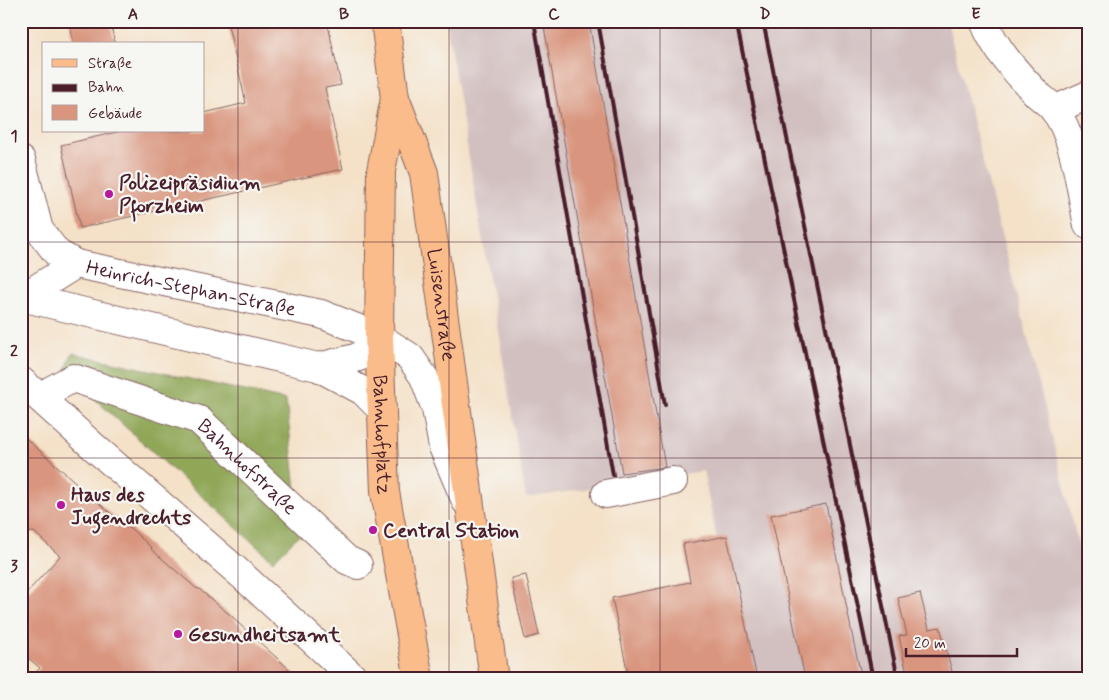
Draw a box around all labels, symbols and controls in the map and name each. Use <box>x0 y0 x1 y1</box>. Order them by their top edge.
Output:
text: A <box>128 4 138 25</box>
text: B <box>339 4 349 25</box>
text: C <box>548 4 560 25</box>
text: D <box>759 4 771 25</box>
text: E <box>971 4 981 25</box>
legend <box>42 42 205 132</box>
text: Straße <box>88 54 132 74</box>
text: Bahn <box>88 78 125 98</box>
text: Gebäude <box>88 104 142 124</box>
text: 1 <box>10 126 18 147</box>
place label: Polizeipräsidium Pforzheim <box>119 170 261 222</box>
marker: Polizeipräsidium Pforzheim <box>103 188 115 200</box>
street label: Luisenstraße <box>420 247 462 363</box>
street label: Heinrich-Stephan-Straße <box>84 254 298 324</box>
text: 2 <box>10 341 18 362</box>
street label: Bahnhofplatz <box>365 374 397 495</box>
street label: Bahnhofstraße <box>191 413 303 521</box>
place label: Haus des Jugendrechts <box>71 482 191 534</box>
marker: Haus des Jugendrechts <box>55 499 67 511</box>
place label: Central Station <box>383 518 519 545</box>
marker: Central Station <box>367 524 379 536</box>
text: 3 <box>10 556 18 577</box>
place label: Gesundheitsamt <box>188 622 342 649</box>
scale bar <box>906 625 1018 657</box>
marker: Gesundheitsamt <box>172 628 184 640</box>
text: 20 m <box>914 634 946 654</box>

